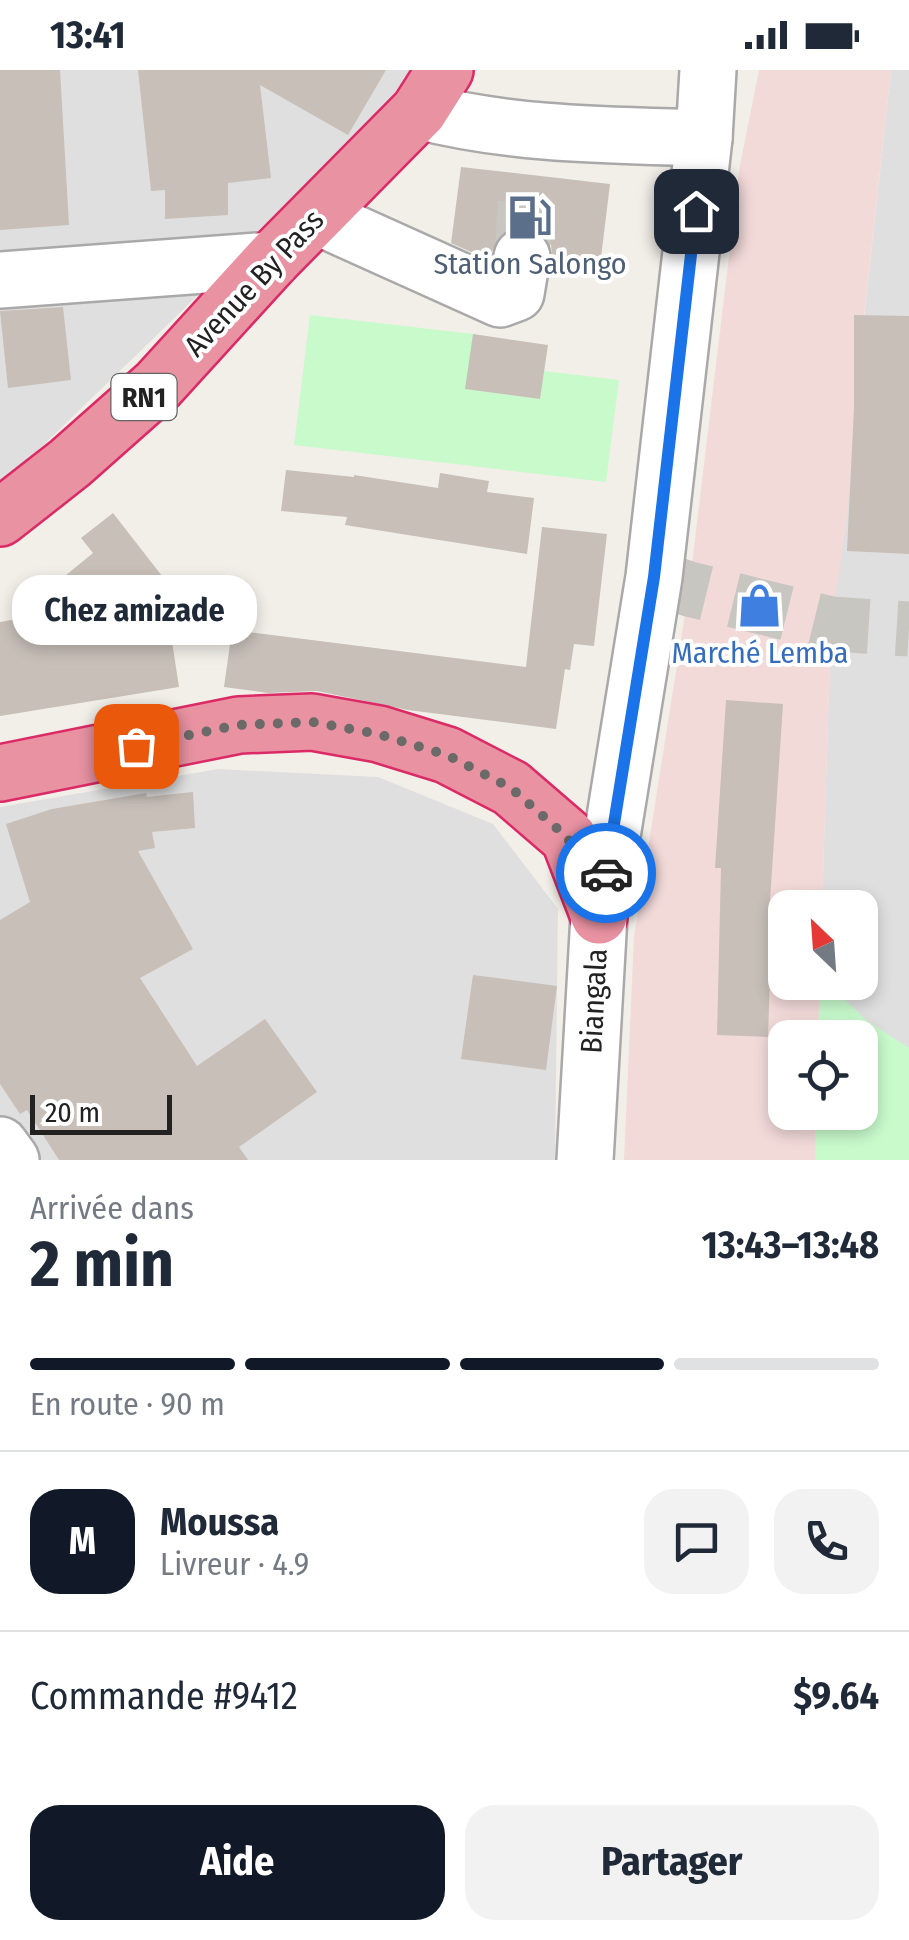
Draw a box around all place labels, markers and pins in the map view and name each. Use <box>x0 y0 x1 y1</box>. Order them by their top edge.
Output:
pin <box>654 169 739 254</box>
fuel station icon: Station Salongo <box>506 193 554 241</box>
place label: Station Salongo <box>433 246 627 282</box>
callout: Chez amizade <box>13 576 258 646</box>
shop icon: Marché Lemba <box>736 582 784 630</box>
place label: Marché Lemba <box>671 635 849 671</box>
pin <box>94 704 179 789</box>

